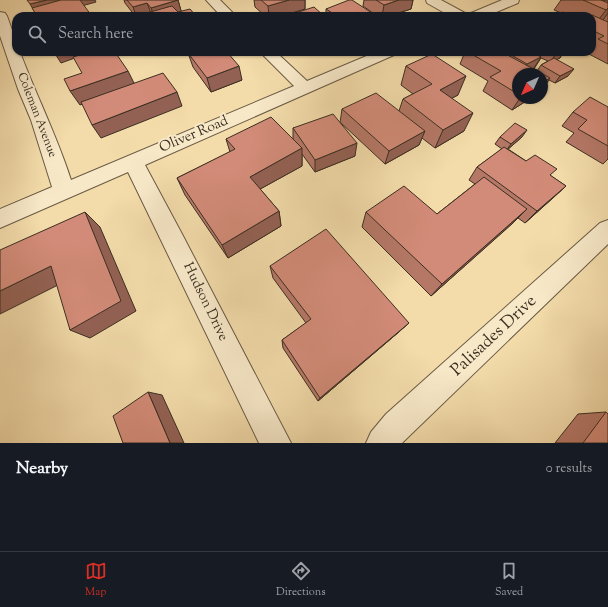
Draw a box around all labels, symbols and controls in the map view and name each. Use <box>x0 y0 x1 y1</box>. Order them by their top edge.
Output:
search box <box>12 12 596 56</box>
icon: search <box>26 23 48 45</box>
text: Search here <box>58 24 133 45</box>
north arrow <box>512 68 548 104</box>
street label: Coleman Avenue <box>12 70 62 161</box>
street label: Oliver Road <box>157 112 232 158</box>
street label: Hudson Drive <box>177 259 233 345</box>
street label: Palisades Drive <box>446 290 542 382</box>
text: Nearby <box>16 457 68 481</box>
text: 0 results <box>546 460 592 478</box>
tab: Map <box>85 560 107 600</box>
tab: Directions <box>276 560 326 600</box>
tab: Saved <box>495 560 523 600</box>

